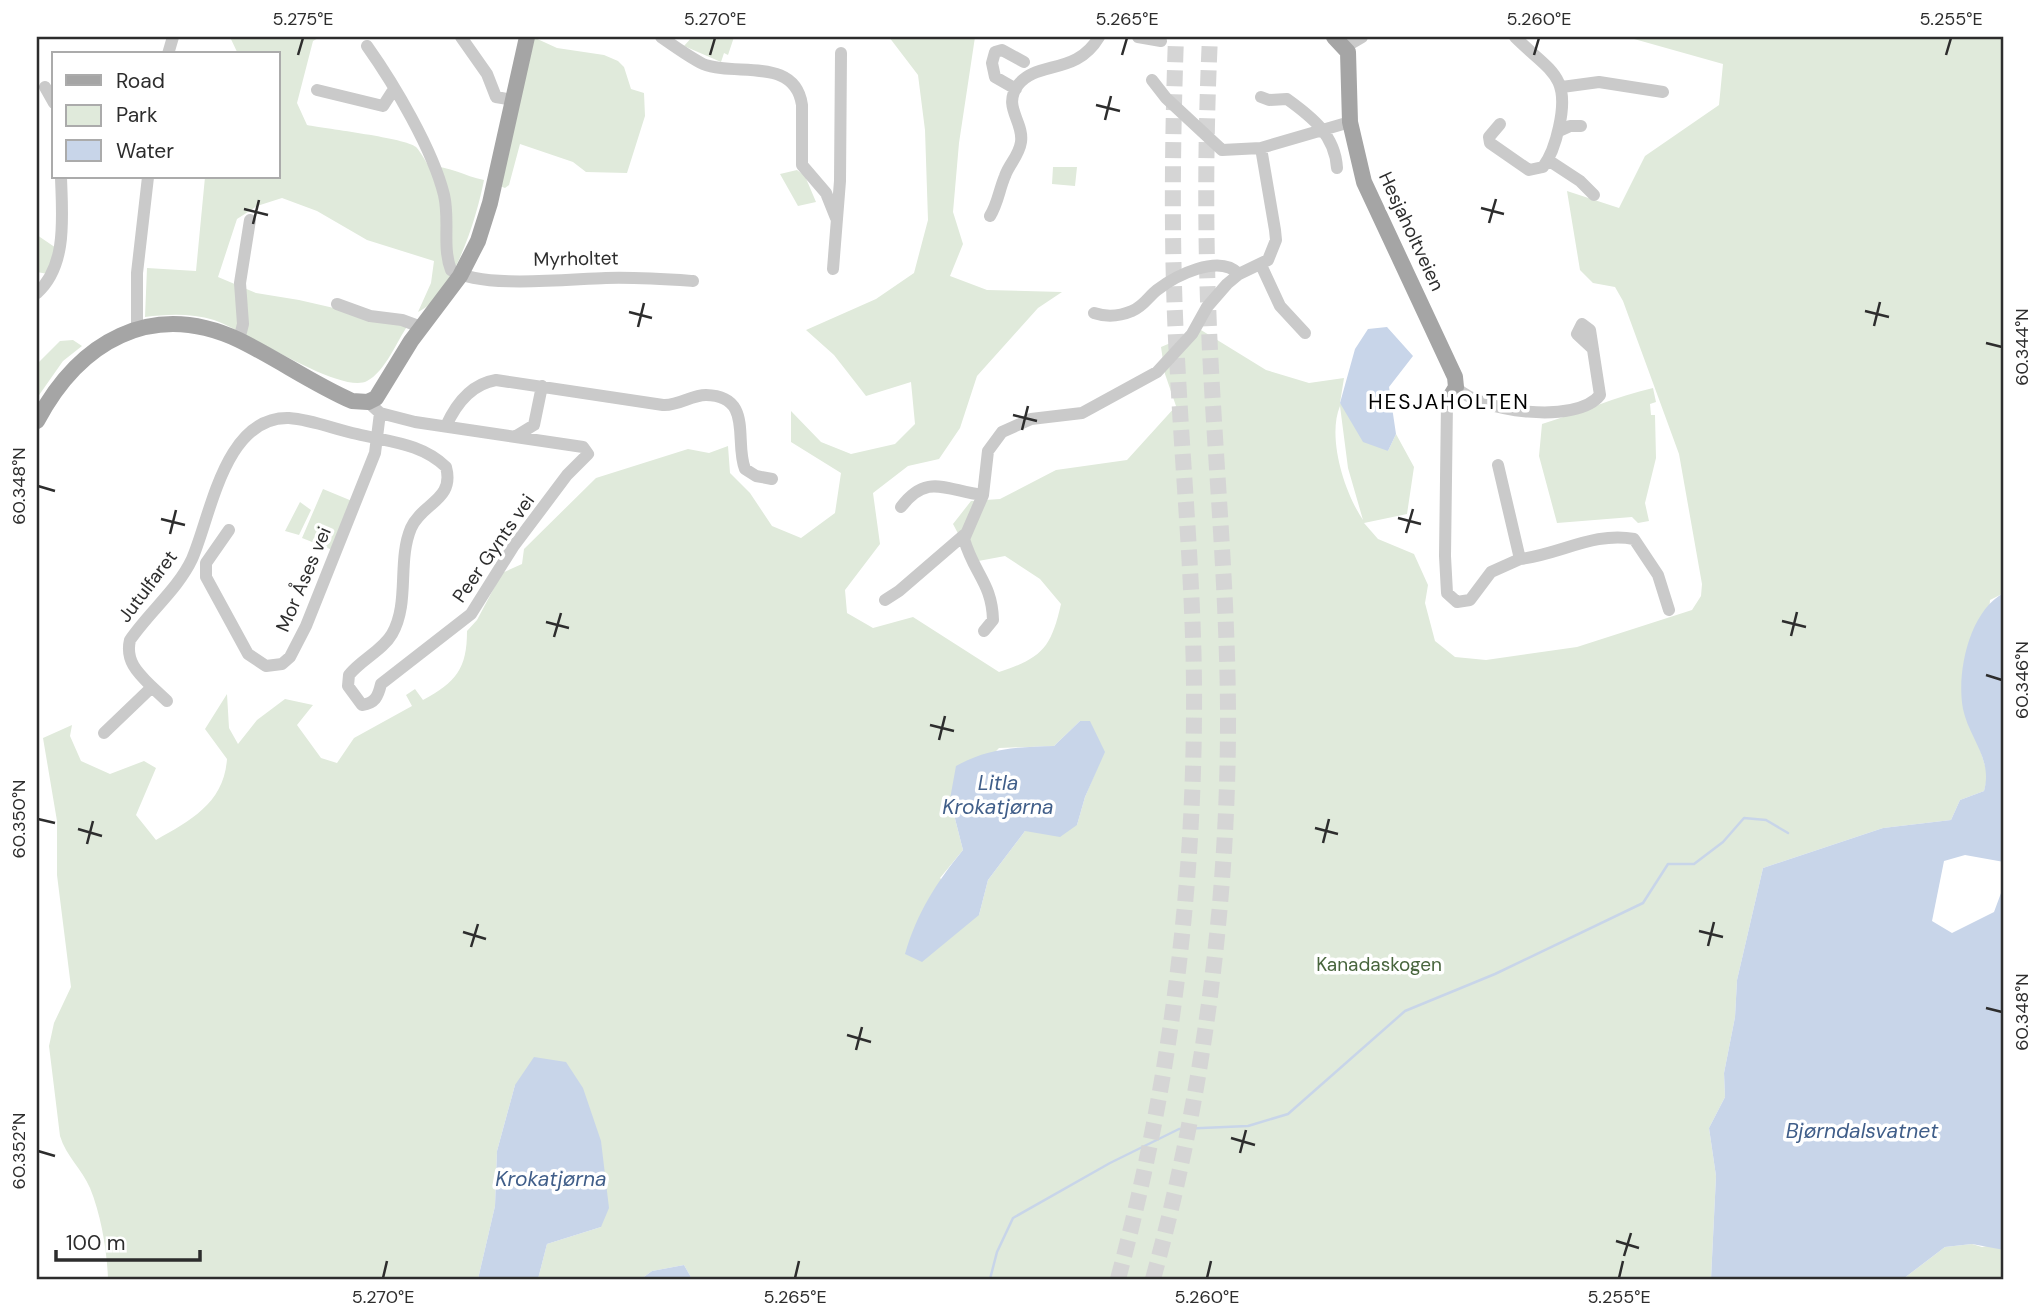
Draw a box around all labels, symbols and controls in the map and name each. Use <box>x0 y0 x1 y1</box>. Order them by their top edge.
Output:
text: 5.275°E <box>272 7 334 31</box>
text: 5.270°E <box>684 7 746 31</box>
text: 5.265°E <box>1095 7 1159 31</box>
text: 5.260°E <box>1507 7 1571 31</box>
text: 5.255°E <box>1919 7 1983 31</box>
legend <box>52 52 280 178</box>
text: Road <box>116 67 165 95</box>
text: Park <box>116 101 158 129</box>
text: Water <box>116 137 174 165</box>
street label: Hesjaholtveien <box>1373 168 1450 295</box>
street label: Myrholtet <box>533 245 619 272</box>
text: 60.344°N <box>2010 308 2034 386</box>
district label: HESJAHOLTEN <box>1368 388 1530 416</box>
text: 60.348°N <box>7 447 31 525</box>
street label: Peer Gynts vei <box>447 489 540 607</box>
street label: Mor Åses vei <box>270 523 337 636</box>
street label: Jutulfaret <box>112 545 183 627</box>
text: 60.346°N <box>2010 641 2034 719</box>
water label: Litla Krokatjørna <box>942 769 1054 821</box>
text: 60.350°N <box>7 779 31 859</box>
park label: Kanadaskogen <box>1316 952 1442 977</box>
text: 60.348°N <box>2010 973 2034 1051</box>
text: 60.352°N <box>7 1113 31 1189</box>
water label: Bjørndalsvatnet <box>1786 1117 1939 1145</box>
water label: Krokatjørna <box>495 1165 607 1193</box>
scale bar <box>56 1218 200 1262</box>
text: 100 m <box>66 1229 126 1257</box>
text: 5.270°E <box>352 1285 414 1309</box>
text: 5.265°E <box>763 1285 827 1309</box>
text: 5.260°E <box>1175 1285 1239 1309</box>
text: 5.255°E <box>1587 1285 1651 1309</box>

